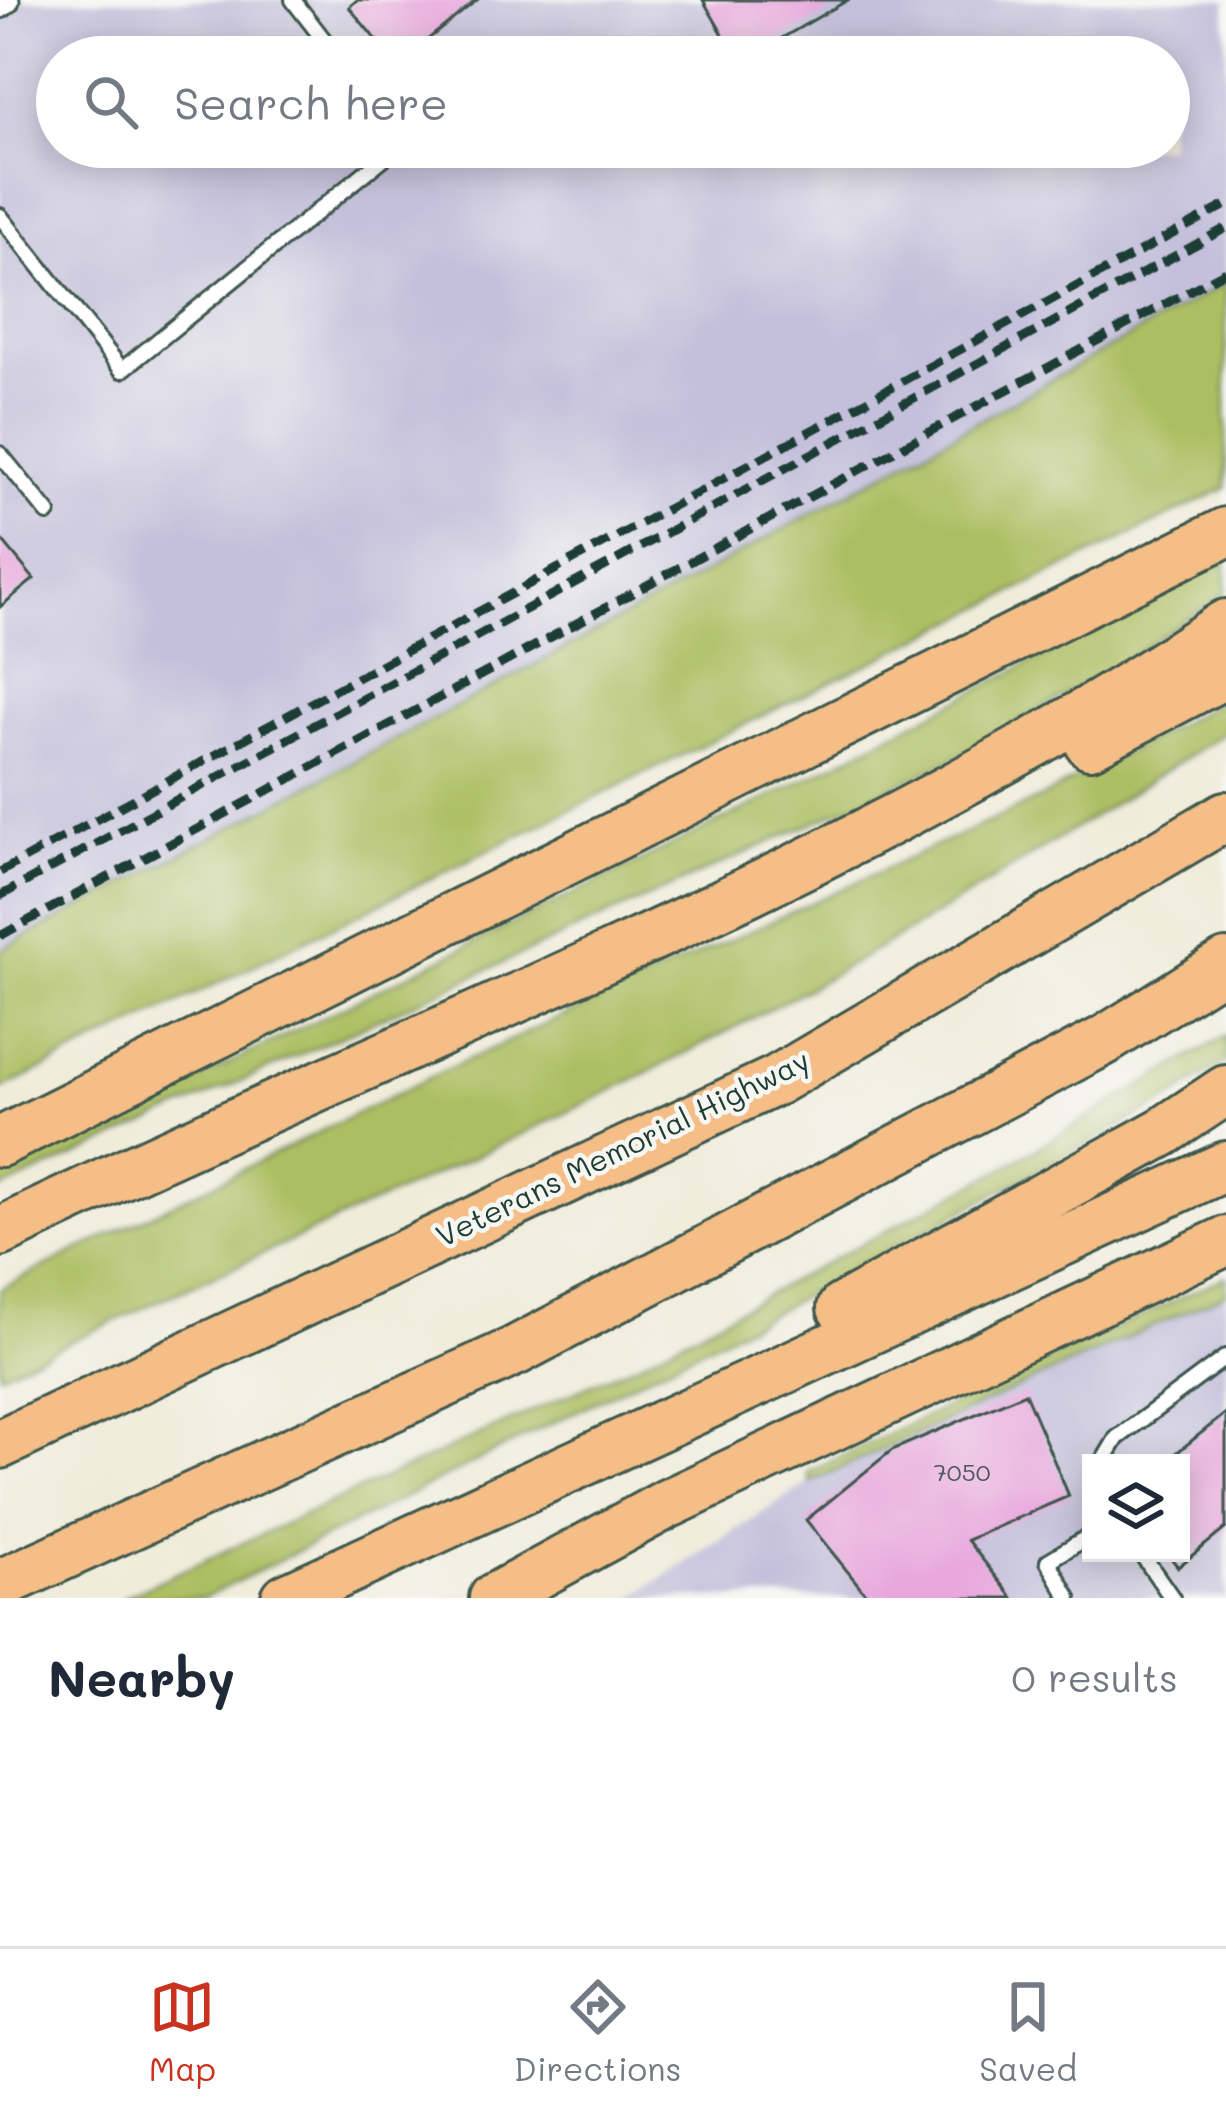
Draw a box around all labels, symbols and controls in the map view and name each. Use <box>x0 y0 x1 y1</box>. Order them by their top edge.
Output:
search box <box>36 36 1190 168</box>
icon: search <box>78 69 144 135</box>
text: Search here <box>174 73 448 131</box>
street label: Veterans Memorial Highway <box>429 1039 816 1255</box>
map controls <box>1082 1454 1190 1562</box>
button: layers <box>1082 1454 1190 1562</box>
house number: 7050 <box>934 1456 991 1487</box>
text: Nearby <box>48 1643 235 1710</box>
text: 0 results <box>1012 1651 1178 1702</box>
tab: Map <box>149 1974 216 2089</box>
tab: Directions <box>514 1974 681 2089</box>
tab: Saved <box>979 1974 1077 2089</box>

